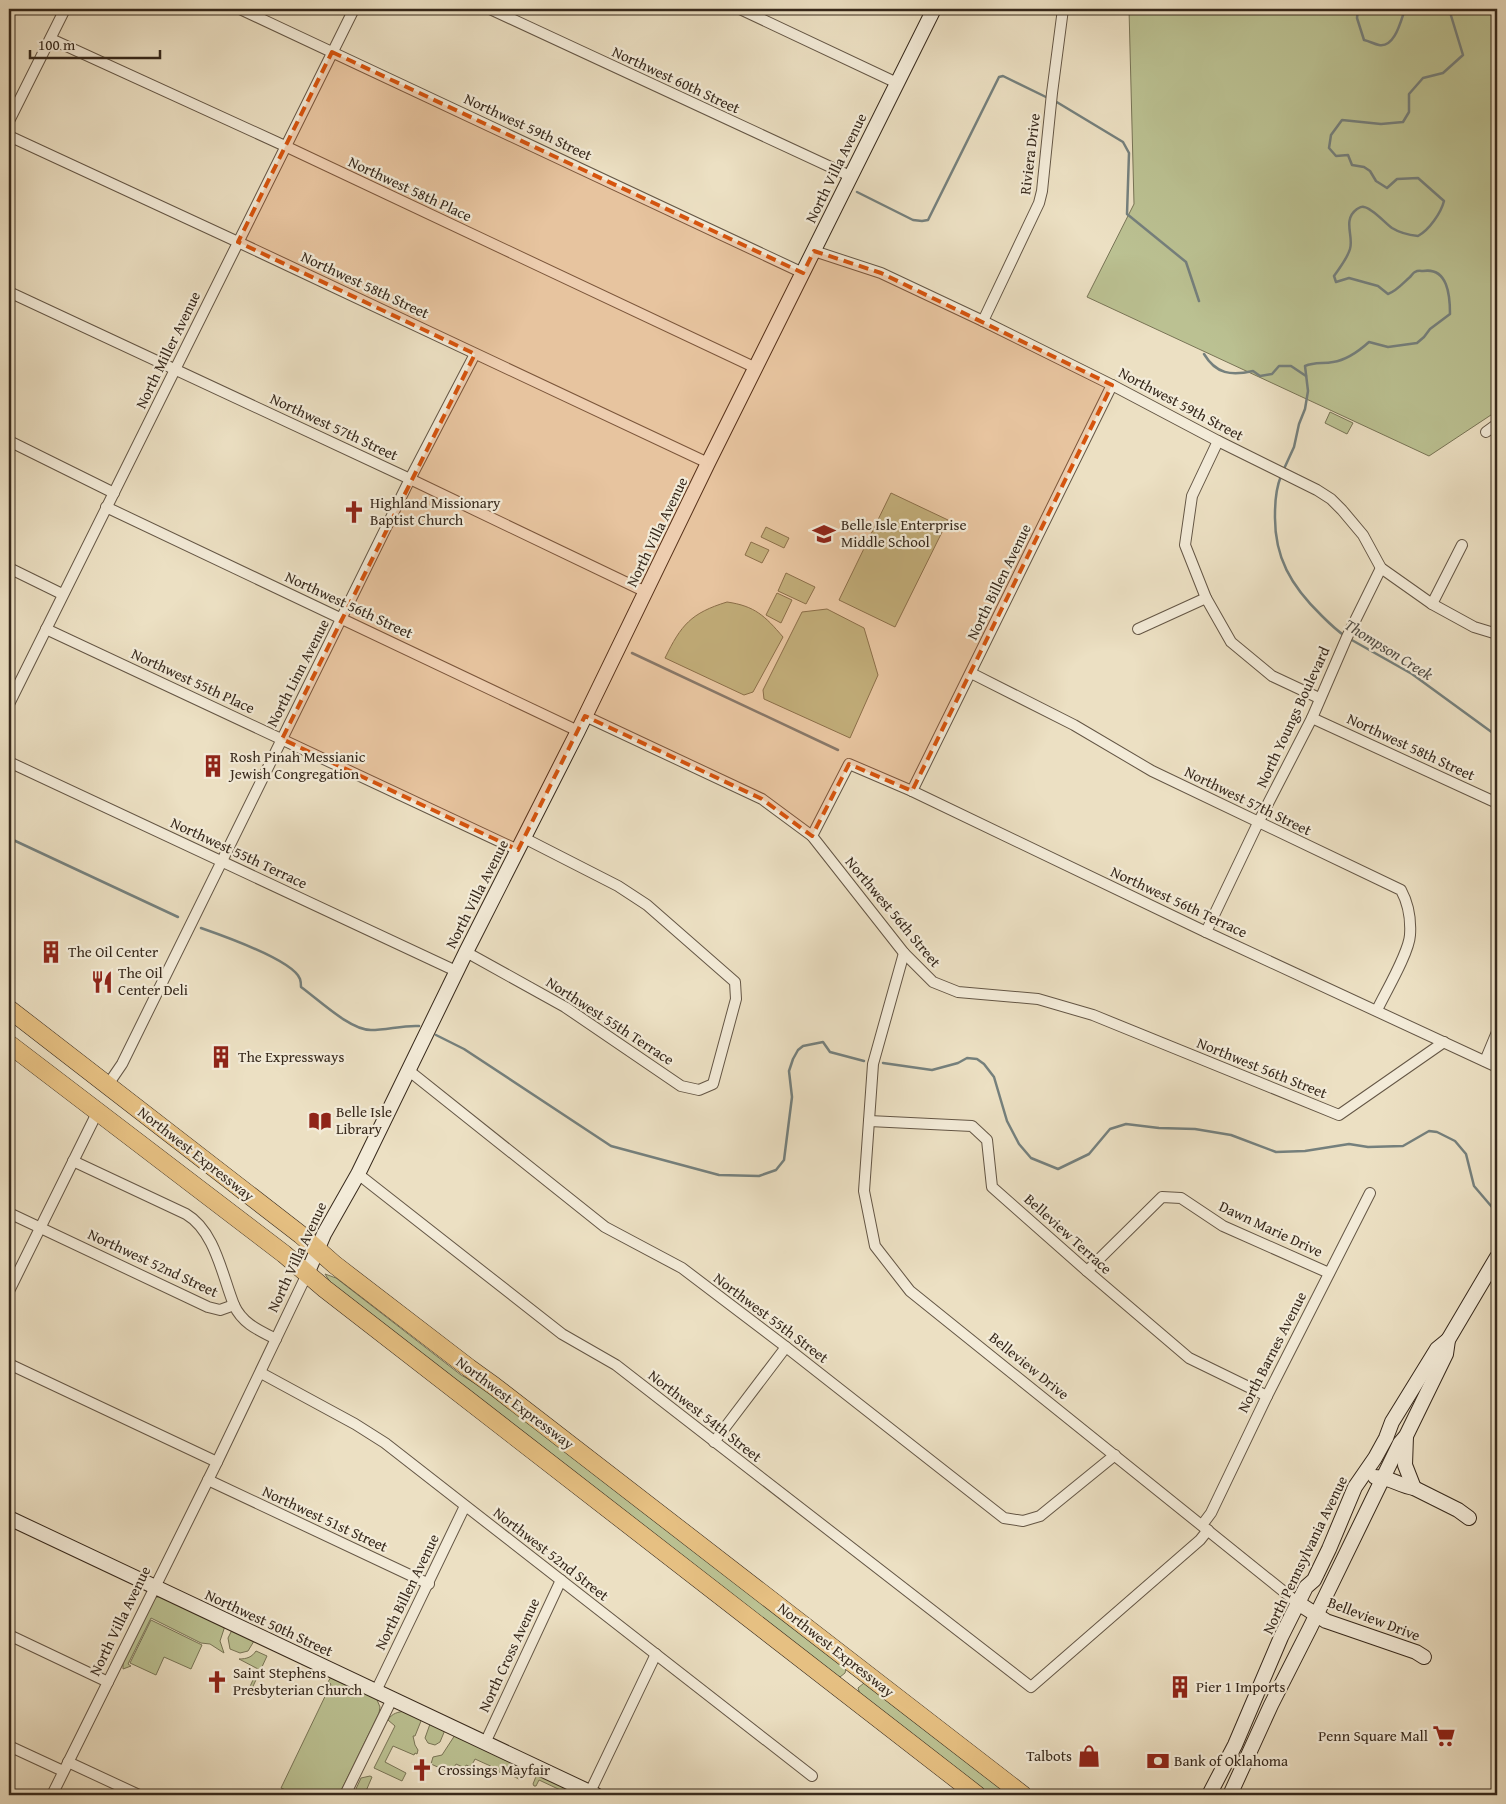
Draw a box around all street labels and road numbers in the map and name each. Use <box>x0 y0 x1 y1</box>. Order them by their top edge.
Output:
street label: Northwest 60th Street <box>609 41 744 119</box>
street label: Northwest 59th Street <box>461 88 596 166</box>
street label: North Villa Avenue <box>800 109 871 226</box>
street label: Riviera Drive <box>1014 112 1045 196</box>
street label: Northwest 58th Place <box>345 151 475 226</box>
street label: Northwest 58th Street <box>298 246 433 324</box>
street label: North Miller Avenue <box>130 288 205 412</box>
street label: Northwest 59th Street <box>1115 362 1248 446</box>
street label: Northwest 57th Street <box>267 388 402 466</box>
street label: North Villa Avenue <box>621 473 692 590</box>
street label: North Billen Avenue <box>961 520 1036 643</box>
street label: Northwest 56th Street <box>282 566 417 644</box>
street label: North Linn Avenue <box>261 615 334 730</box>
street label: Northwest 55th Place <box>128 643 258 718</box>
street label: North Youngs Boulevard <box>1251 643 1335 791</box>
street label: Northwest 58th Street <box>1344 708 1479 786</box>
street label: Northwest 57th Street <box>1181 761 1316 841</box>
street label: Northwest 55th Terrace <box>167 812 311 893</box>
street label: North Villa Avenue <box>440 836 513 952</box>
street label: Northwest 56th Street <box>841 852 946 972</box>
street label: Northwest 56th Terrace <box>1107 861 1251 942</box>
street label: Northwest 55th Terrace <box>542 971 678 1070</box>
street label: Northwest 56th Street <box>1194 1032 1331 1104</box>
street label: Northwest Expressway <box>134 1101 259 1206</box>
street label: Belleview Terrace <box>1020 1189 1117 1279</box>
street label: Dawn Marie Drive <box>1216 1195 1326 1262</box>
street label: North Villa Avenue <box>262 1198 331 1315</box>
street label: Northwest 52nd Street <box>85 1223 222 1302</box>
street label: Northwest 55th Street <box>710 1267 834 1368</box>
street label: North Barnes Avenue <box>1232 1288 1311 1416</box>
street label: Belleview Drive <box>985 1327 1074 1404</box>
street label: Northwest Expressway <box>452 1351 579 1454</box>
street label: Northwest 54th Street <box>644 1365 767 1467</box>
street label: North Pennsylvania Avenue <box>1257 1472 1352 1637</box>
street label: Northwest 51st Street <box>259 1480 392 1557</box>
street label: Northwest 52nd Street <box>489 1502 614 1606</box>
street label: North Billen Avenue <box>369 1530 444 1653</box>
street label: North Villa Avenue <box>84 1562 155 1679</box>
street label: Northwest 50th Street <box>202 1584 337 1662</box>
street label: Belleview Drive <box>1325 1591 1423 1646</box>
street label: North Cross Avenue <box>473 1594 544 1715</box>
street label: Northwest Expressway <box>774 1597 899 1702</box>

